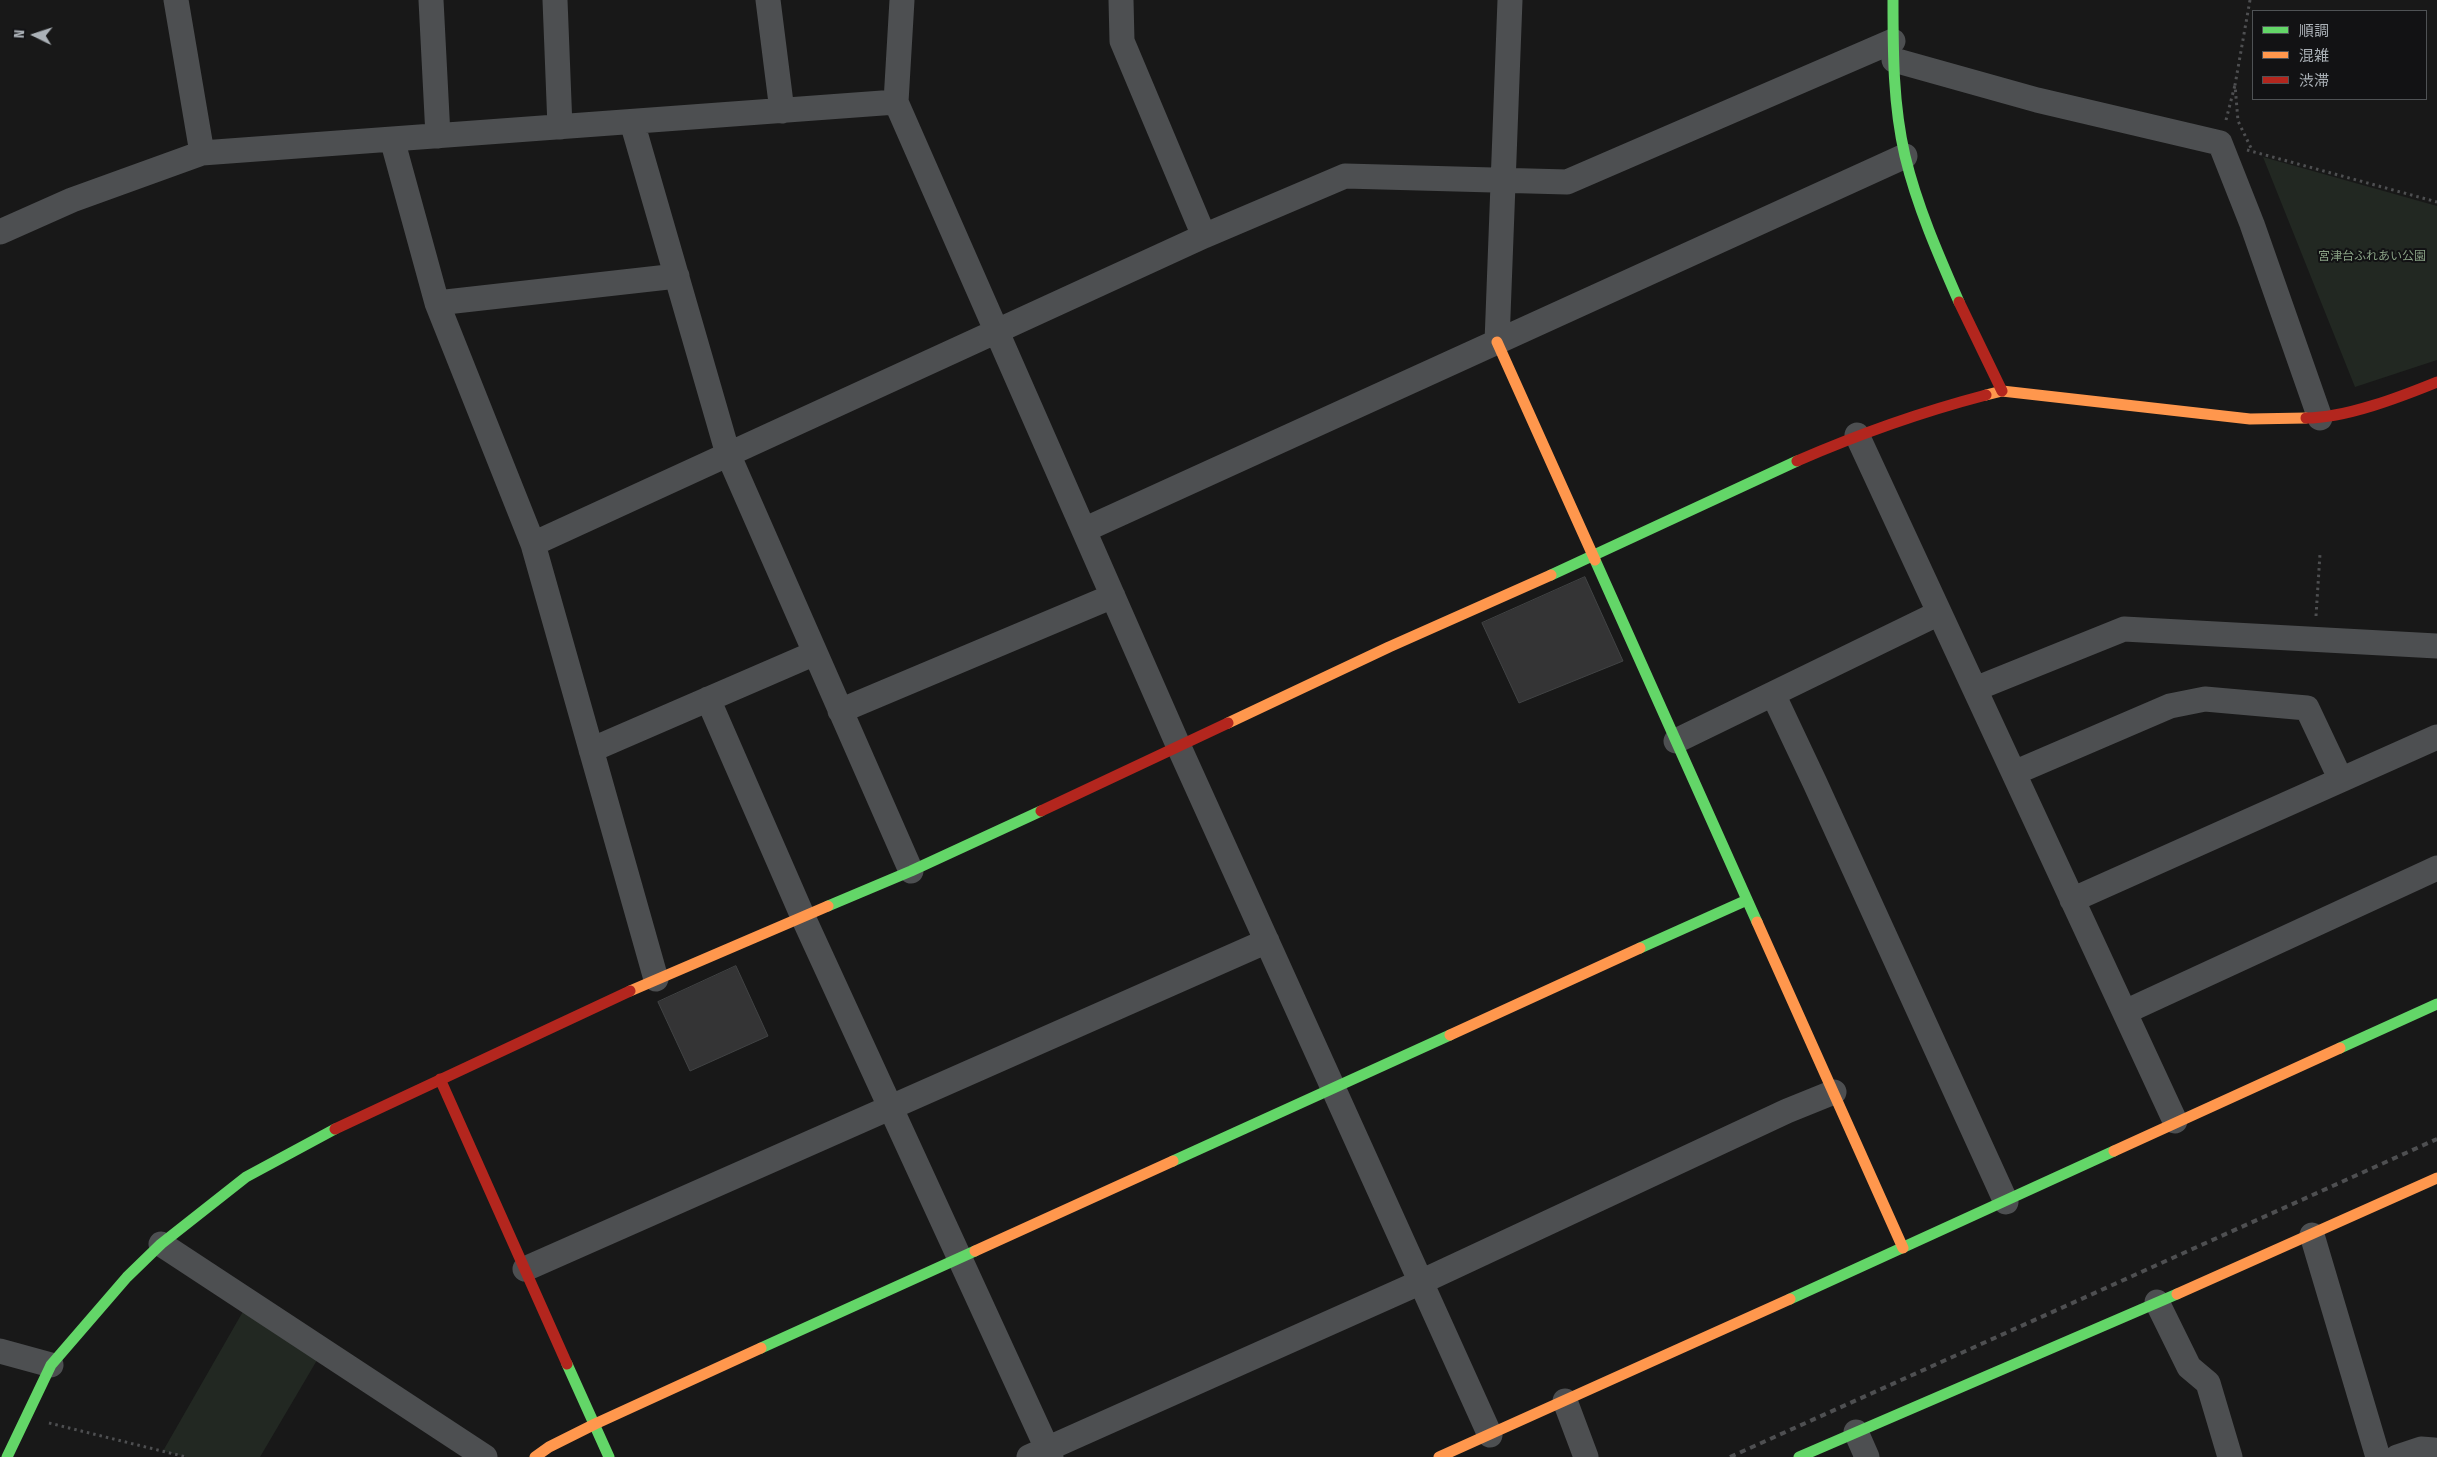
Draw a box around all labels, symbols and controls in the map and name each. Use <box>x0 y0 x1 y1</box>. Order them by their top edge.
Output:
north arrow <box>10 10 60 60</box>
legend <box>2252 10 2427 100</box>
text: 順調 <box>2299 22 2329 40</box>
text: N <box>11 29 28 39</box>
text: 混雑 <box>2299 47 2329 65</box>
text: 渋滞 <box>2299 72 2329 90</box>
park label: 宮津台ふれあい公園 <box>2318 250 2426 264</box>

